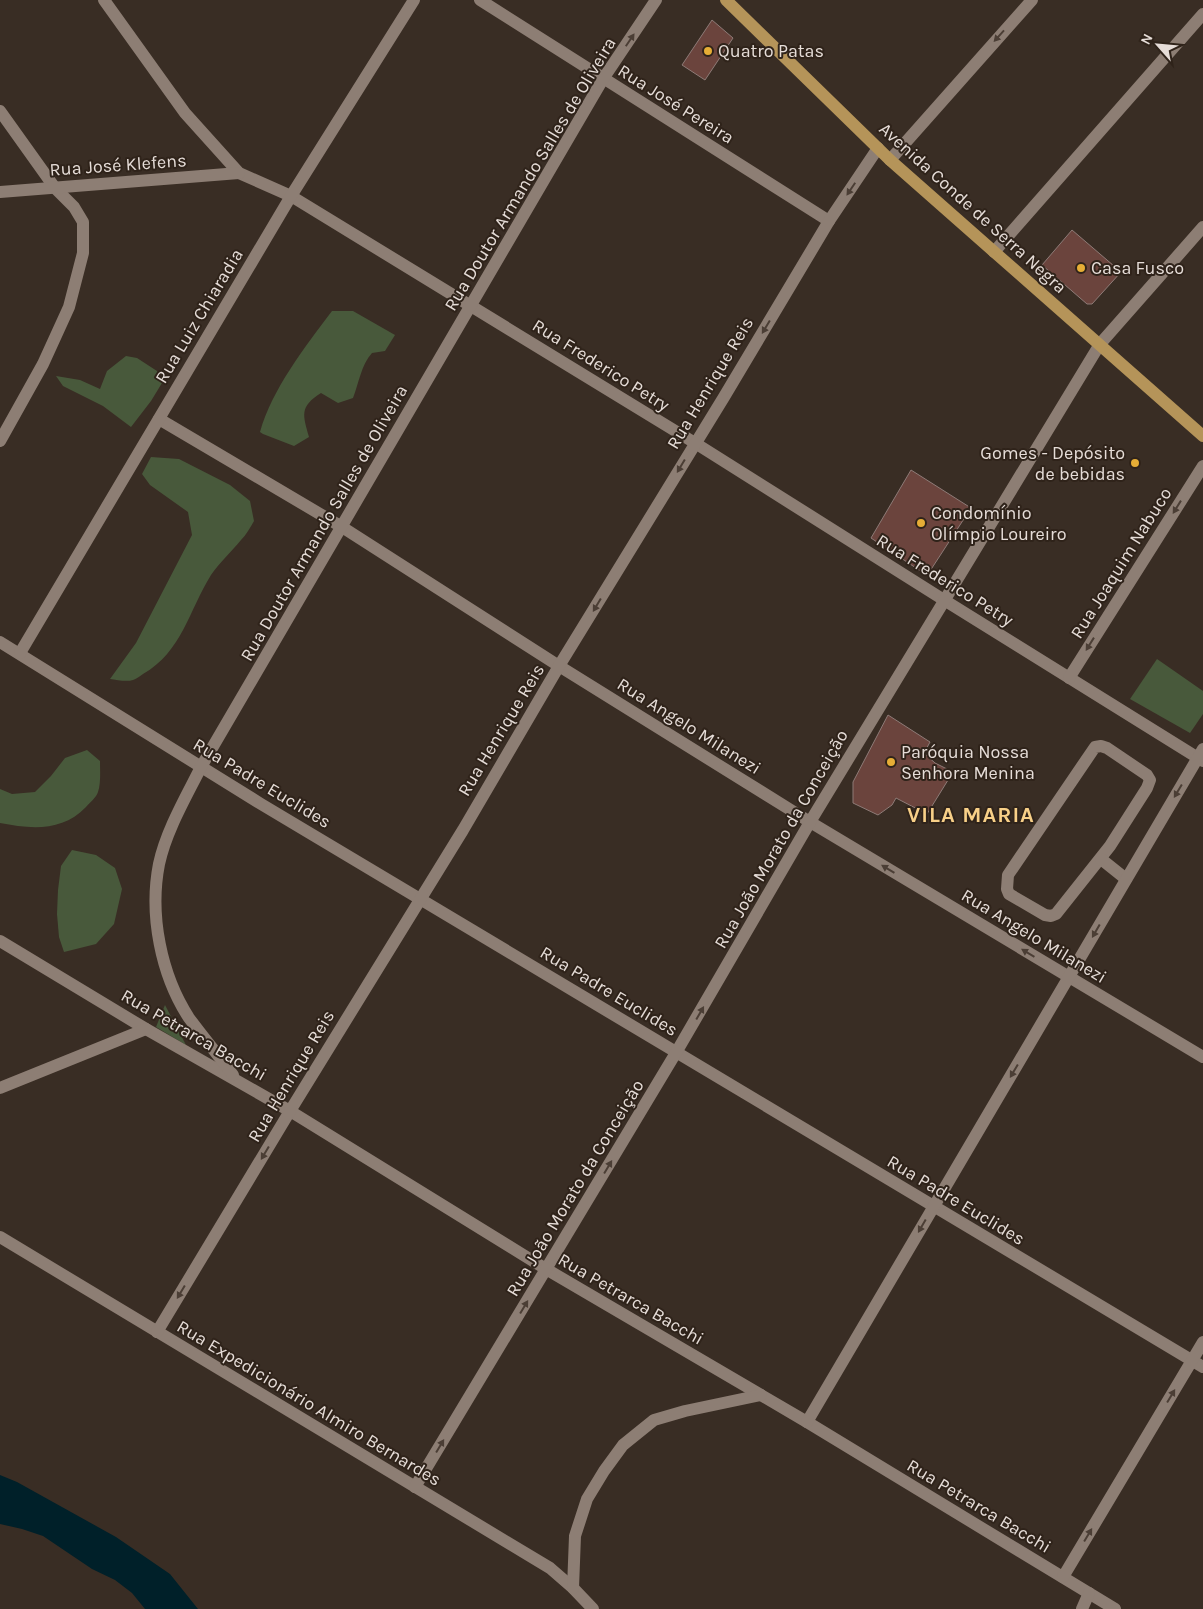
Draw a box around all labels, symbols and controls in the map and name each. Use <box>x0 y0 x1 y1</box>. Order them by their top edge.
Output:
north arrow <box>1133 20 1183 70</box>
one-way arrow <box>993 30 1005 42</box>
text: N <box>1137 31 1157 48</box>
street label: Rua Doutor Armando Salles de Oliveira <box>439 33 621 315</box>
one-way arrow <box>625 33 635 46</box>
place label: Quatro Patas <box>718 40 824 62</box>
marker: Quatro Patas <box>702 45 714 57</box>
street label: Rua José Pereira <box>614 59 738 149</box>
street label: Avenida Conde de Serra Negra <box>875 118 1071 298</box>
street label: Rua José Klefens <box>49 149 187 181</box>
one-way arrow <box>846 182 855 195</box>
street label: Rua Luiz Chiaradia <box>150 245 248 387</box>
place label: Casa Fusco <box>1091 257 1184 279</box>
marker: Casa Fusco <box>1075 262 1087 274</box>
street label: Rua Henrique Reis <box>662 313 758 453</box>
street label: Rua Frederico Petry <box>528 314 674 416</box>
one-way arrow <box>761 320 770 334</box>
street label: Rua Doutor Armando Salles de Oliveira <box>236 381 412 665</box>
place label: Gomes - Depósito de bebidas <box>980 442 1125 485</box>
marker: Gomes - Depósito de bebidas <box>1129 457 1141 469</box>
one-way arrow <box>676 459 685 472</box>
street label: Rua Joaquim Nabuco <box>1066 483 1176 643</box>
one-way arrow <box>1172 500 1182 514</box>
place label: Condomínio Olímpio Loureiro <box>931 502 1066 545</box>
marker: Condomínio Olímpio Loureiro <box>915 517 927 529</box>
street label: Rua Frederico Petry <box>872 529 1018 631</box>
one-way arrow <box>592 598 601 611</box>
one-way arrow <box>1086 638 1095 651</box>
street label: Rua Henrique Reis <box>453 660 549 800</box>
street label: Rua Angelo Milanezi <box>613 673 765 779</box>
street label: Rua João Morato da Conceição <box>709 726 853 952</box>
street label: Rua Padre Euclides <box>189 733 335 833</box>
place label: Paróquia Nossa Senhora Menina <box>901 741 1035 784</box>
marker: Paróquia Nossa Senhora Menina <box>885 756 897 768</box>
one-way arrow <box>1173 784 1182 797</box>
district label: VILA MARIA <box>907 802 1035 828</box>
one-way arrow <box>882 864 895 873</box>
street label: Rua Angelo Milanezi <box>957 884 1111 988</box>
one-way arrow <box>1092 923 1100 938</box>
street label: Rua Padre Euclides <box>536 941 682 1041</box>
one-way arrow <box>1021 948 1034 957</box>
street label: Rua Petrarca Bacchi <box>117 984 271 1086</box>
street label: Rua Henrique Reis <box>243 1006 339 1146</box>
one-way arrow <box>695 1006 704 1019</box>
one-way arrow <box>1009 1065 1018 1078</box>
street label: Rua João Morato da Conceição <box>501 1076 649 1300</box>
one-way arrow <box>260 1147 269 1160</box>
street label: Rua Padre Euclides <box>883 1150 1029 1250</box>
one-way arrow <box>603 1161 612 1174</box>
one-way arrow <box>918 1219 927 1233</box>
street label: Rua Petrarca Bacchi <box>554 1248 708 1350</box>
one-way arrow <box>177 1286 186 1299</box>
one-way arrow <box>519 1300 528 1313</box>
street label: Rua Expedicionário Almiro Bernardes <box>173 1315 445 1491</box>
one-way arrow <box>1167 1389 1176 1402</box>
one-way arrow <box>435 1439 445 1452</box>
street label: Rua Petrarca Bacchi <box>903 1454 1055 1558</box>
one-way arrow <box>1084 1529 1093 1542</box>

